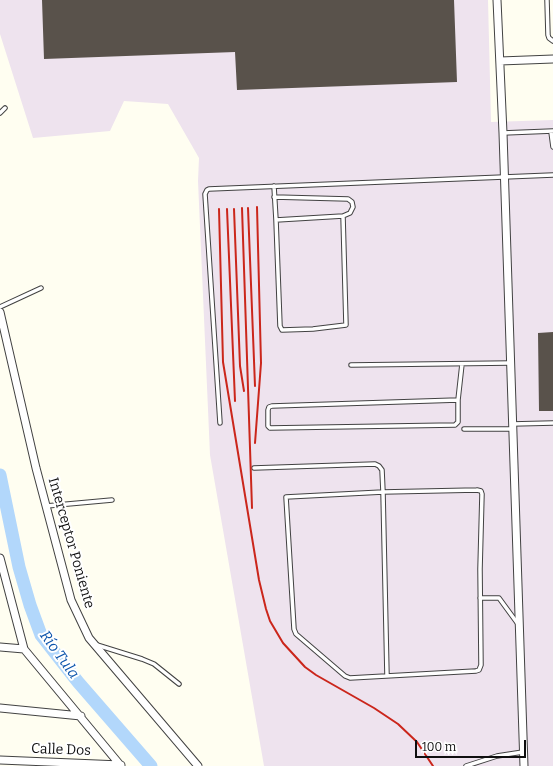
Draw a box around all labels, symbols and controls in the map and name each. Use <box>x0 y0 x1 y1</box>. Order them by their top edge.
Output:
street label: Interceptor Poniente <box>44 476 98 610</box>
water label: Río Tula <box>36 627 82 683</box>
scale bar <box>417 732 528 758</box>
text: 100 m <box>422 740 456 754</box>
street label: Calle Dos <box>31 741 91 759</box>

